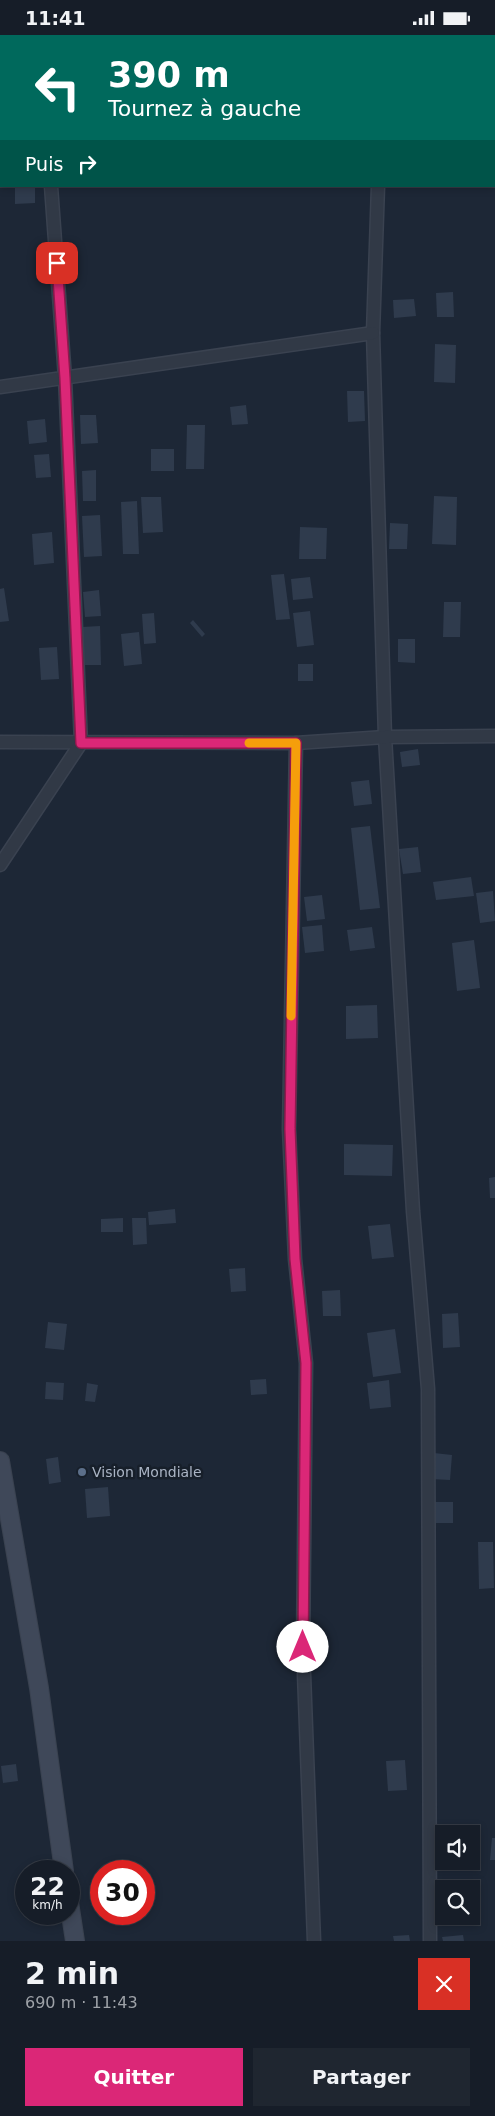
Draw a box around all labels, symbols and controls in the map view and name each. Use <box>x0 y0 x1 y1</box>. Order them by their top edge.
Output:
text: 11:41 <box>25 7 85 29</box>
icon: left <box>25 55 90 120</box>
text: 390 m <box>108 55 230 95</box>
text: Tournez à gauche <box>108 96 301 121</box>
icon: right <box>73 150 101 178</box>
text: Puis <box>25 153 63 175</box>
pin <box>36 242 78 284</box>
icon: arrive <box>43 249 71 277</box>
place label: Vision Mondiale <box>92 1464 202 1480</box>
marker: Vision Mondiale <box>76 1466 88 1478</box>
position arrow <box>276 1620 328 1672</box>
map controls <box>435 1825 480 1925</box>
button: sound <box>435 1825 480 1870</box>
speed limit sign: 30 <box>90 1860 155 1925</box>
text: 22 <box>30 1872 65 1901</box>
button: search <box>435 1880 480 1925</box>
text: km/h <box>32 1898 63 1912</box>
text: 2 min <box>25 1956 119 1991</box>
button: close <box>418 1958 470 2010</box>
text: 690 m · 11:43 <box>25 1993 138 2012</box>
button: Quitter <box>25 2048 243 2106</box>
button: Partager <box>253 2048 470 2106</box>

